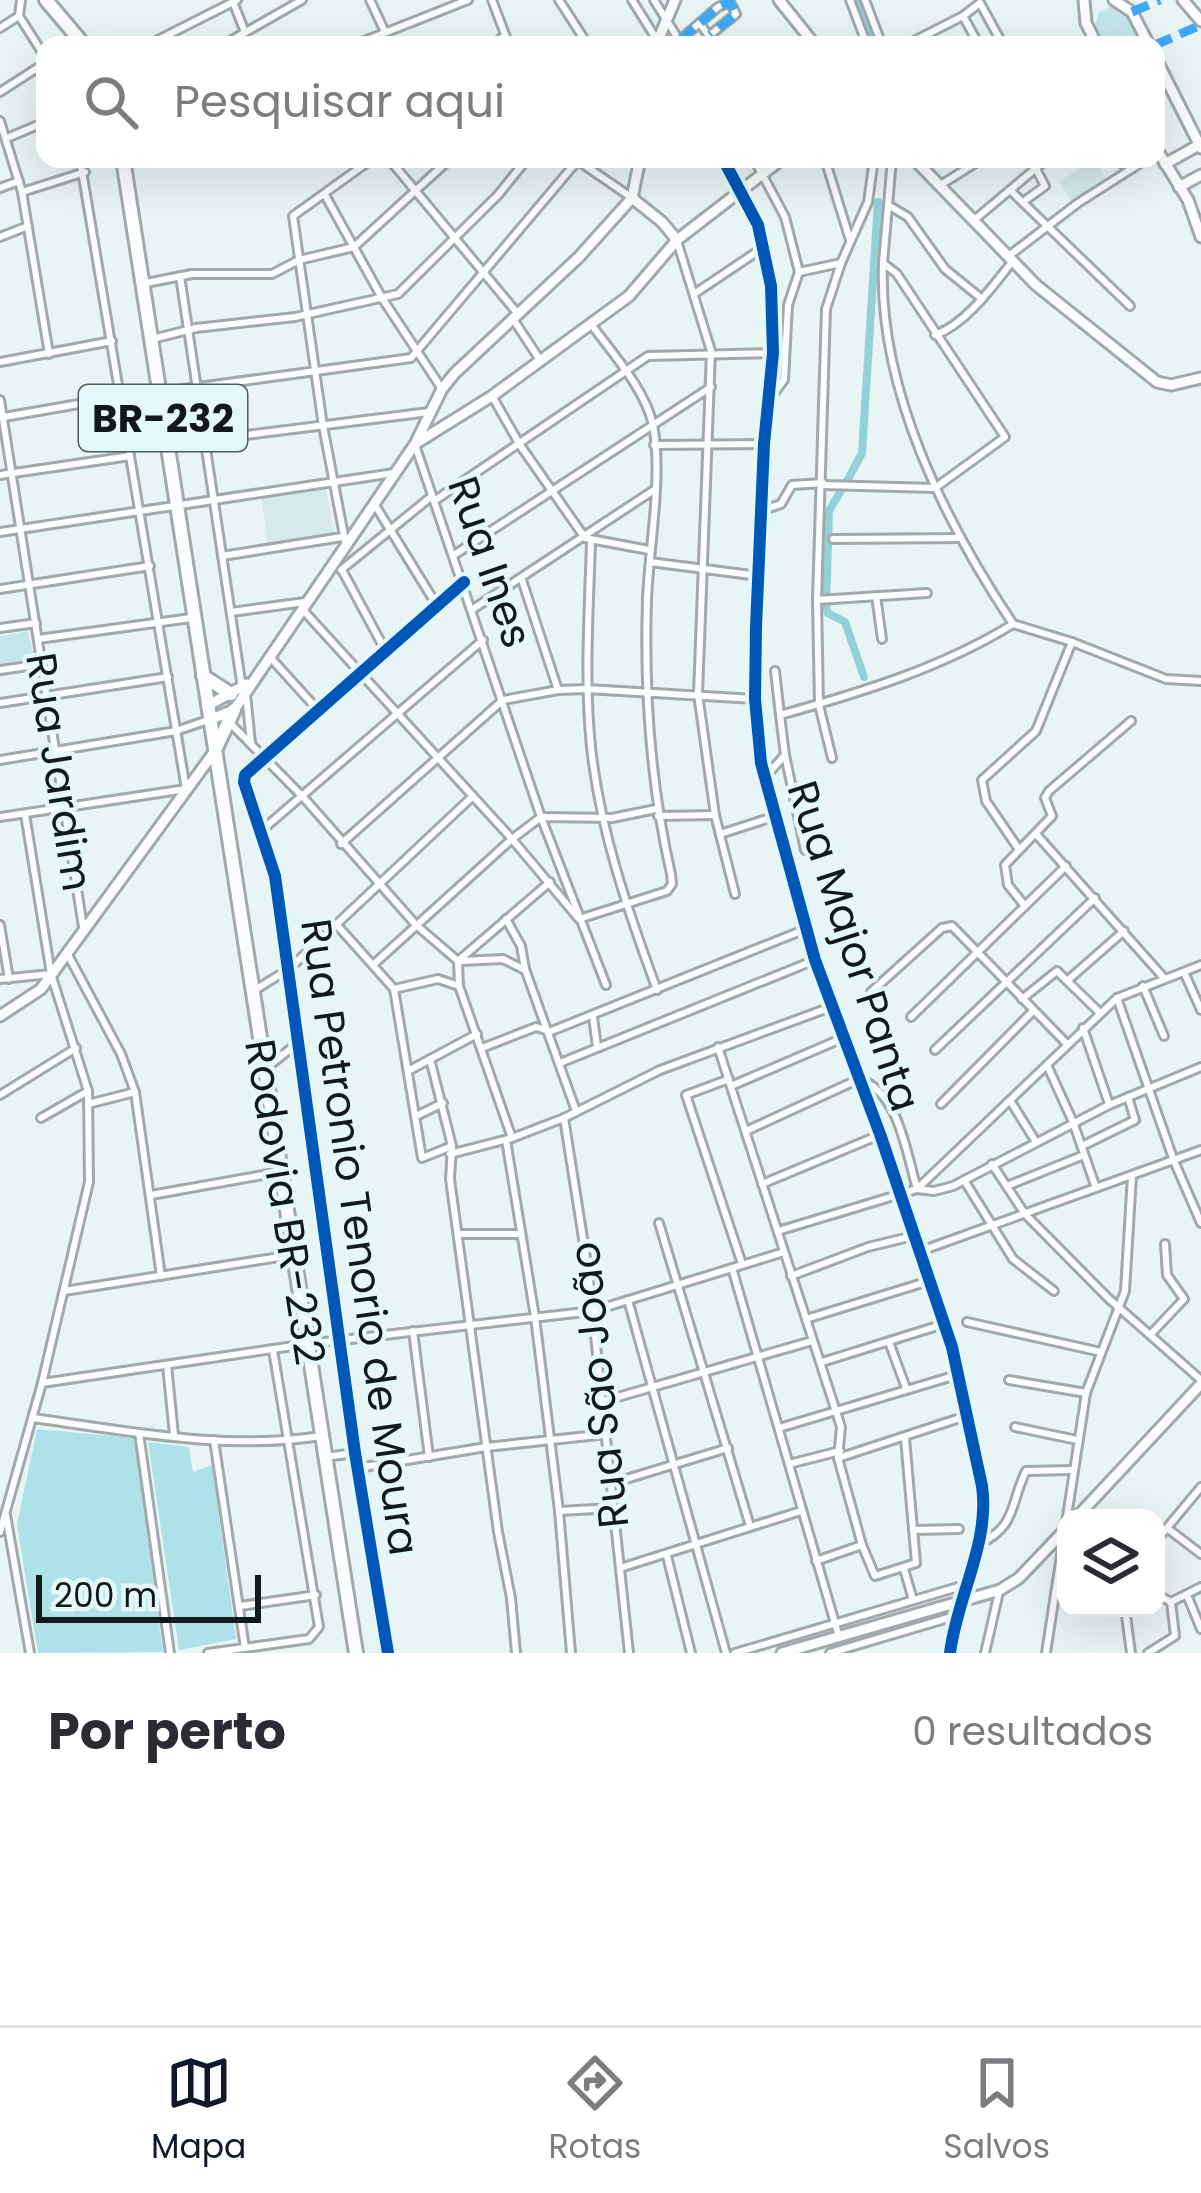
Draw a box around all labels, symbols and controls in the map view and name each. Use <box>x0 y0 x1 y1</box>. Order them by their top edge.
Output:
search box <box>36 36 1165 168</box>
icon: search <box>78 69 144 135</box>
text: Pesquisar aqui <box>174 70 505 133</box>
road number: BR-232 <box>79 385 247 451</box>
street label: Rua Ines <box>433 469 547 655</box>
street label: Rua Jardim <box>11 649 107 895</box>
street label: Rua Major Panta <box>773 773 935 1119</box>
street label: Rua Petronio Tenorio de Moura <box>286 915 434 1559</box>
street label: Rodovia BR-232 <box>230 1035 340 1369</box>
street label: Rua São João <box>555 1239 643 1531</box>
map controls <box>1057 1509 1165 1617</box>
button: layers <box>1057 1509 1165 1617</box>
scale bar <box>36 1569 261 1622</box>
text: 200 m <box>54 1572 157 1619</box>
text: Por perto <box>48 1695 286 1767</box>
text: 0 resultados <box>912 1704 1153 1759</box>
tab: Mapa <box>151 2050 246 2172</box>
tab: Rotas <box>548 2050 641 2172</box>
tab: Salvos <box>943 2050 1050 2172</box>

